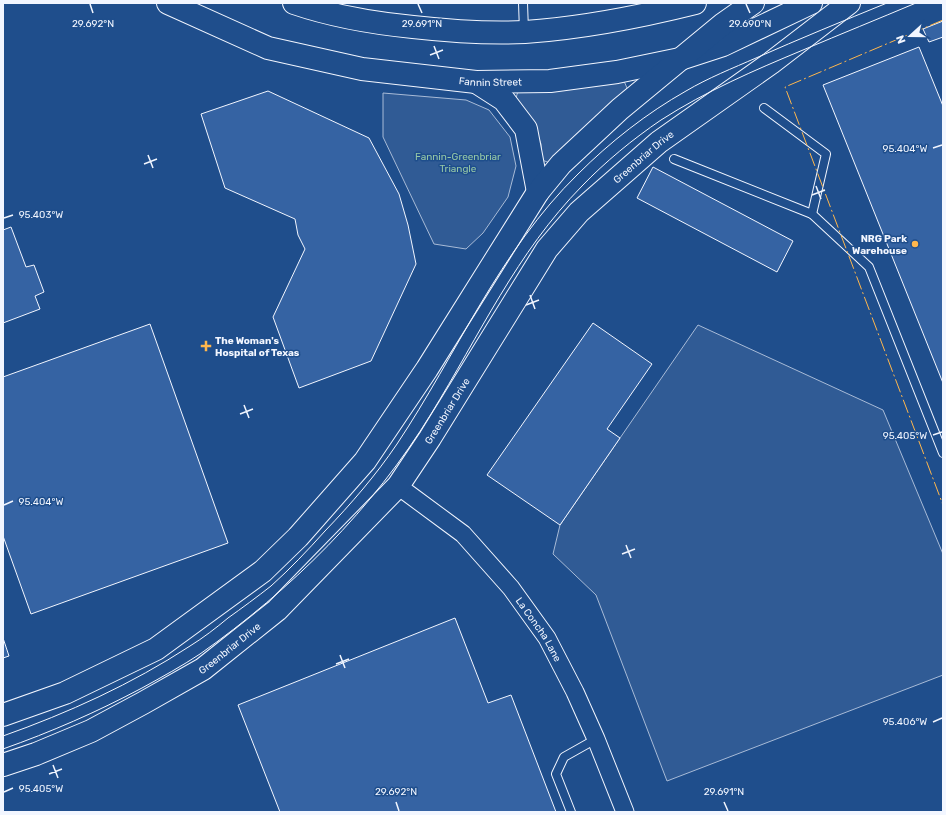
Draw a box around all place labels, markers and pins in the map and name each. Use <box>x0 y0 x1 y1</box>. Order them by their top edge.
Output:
place label: NRG Park Warehouse <box>852 233 907 257</box>
marker: NRG Park Warehouse <box>910 239 920 249</box>
place label: The Woman's Hospital of Texas <box>215 335 300 359</box>
marker: The Woman's Hospital of Texas <box>200 340 212 352</box>

